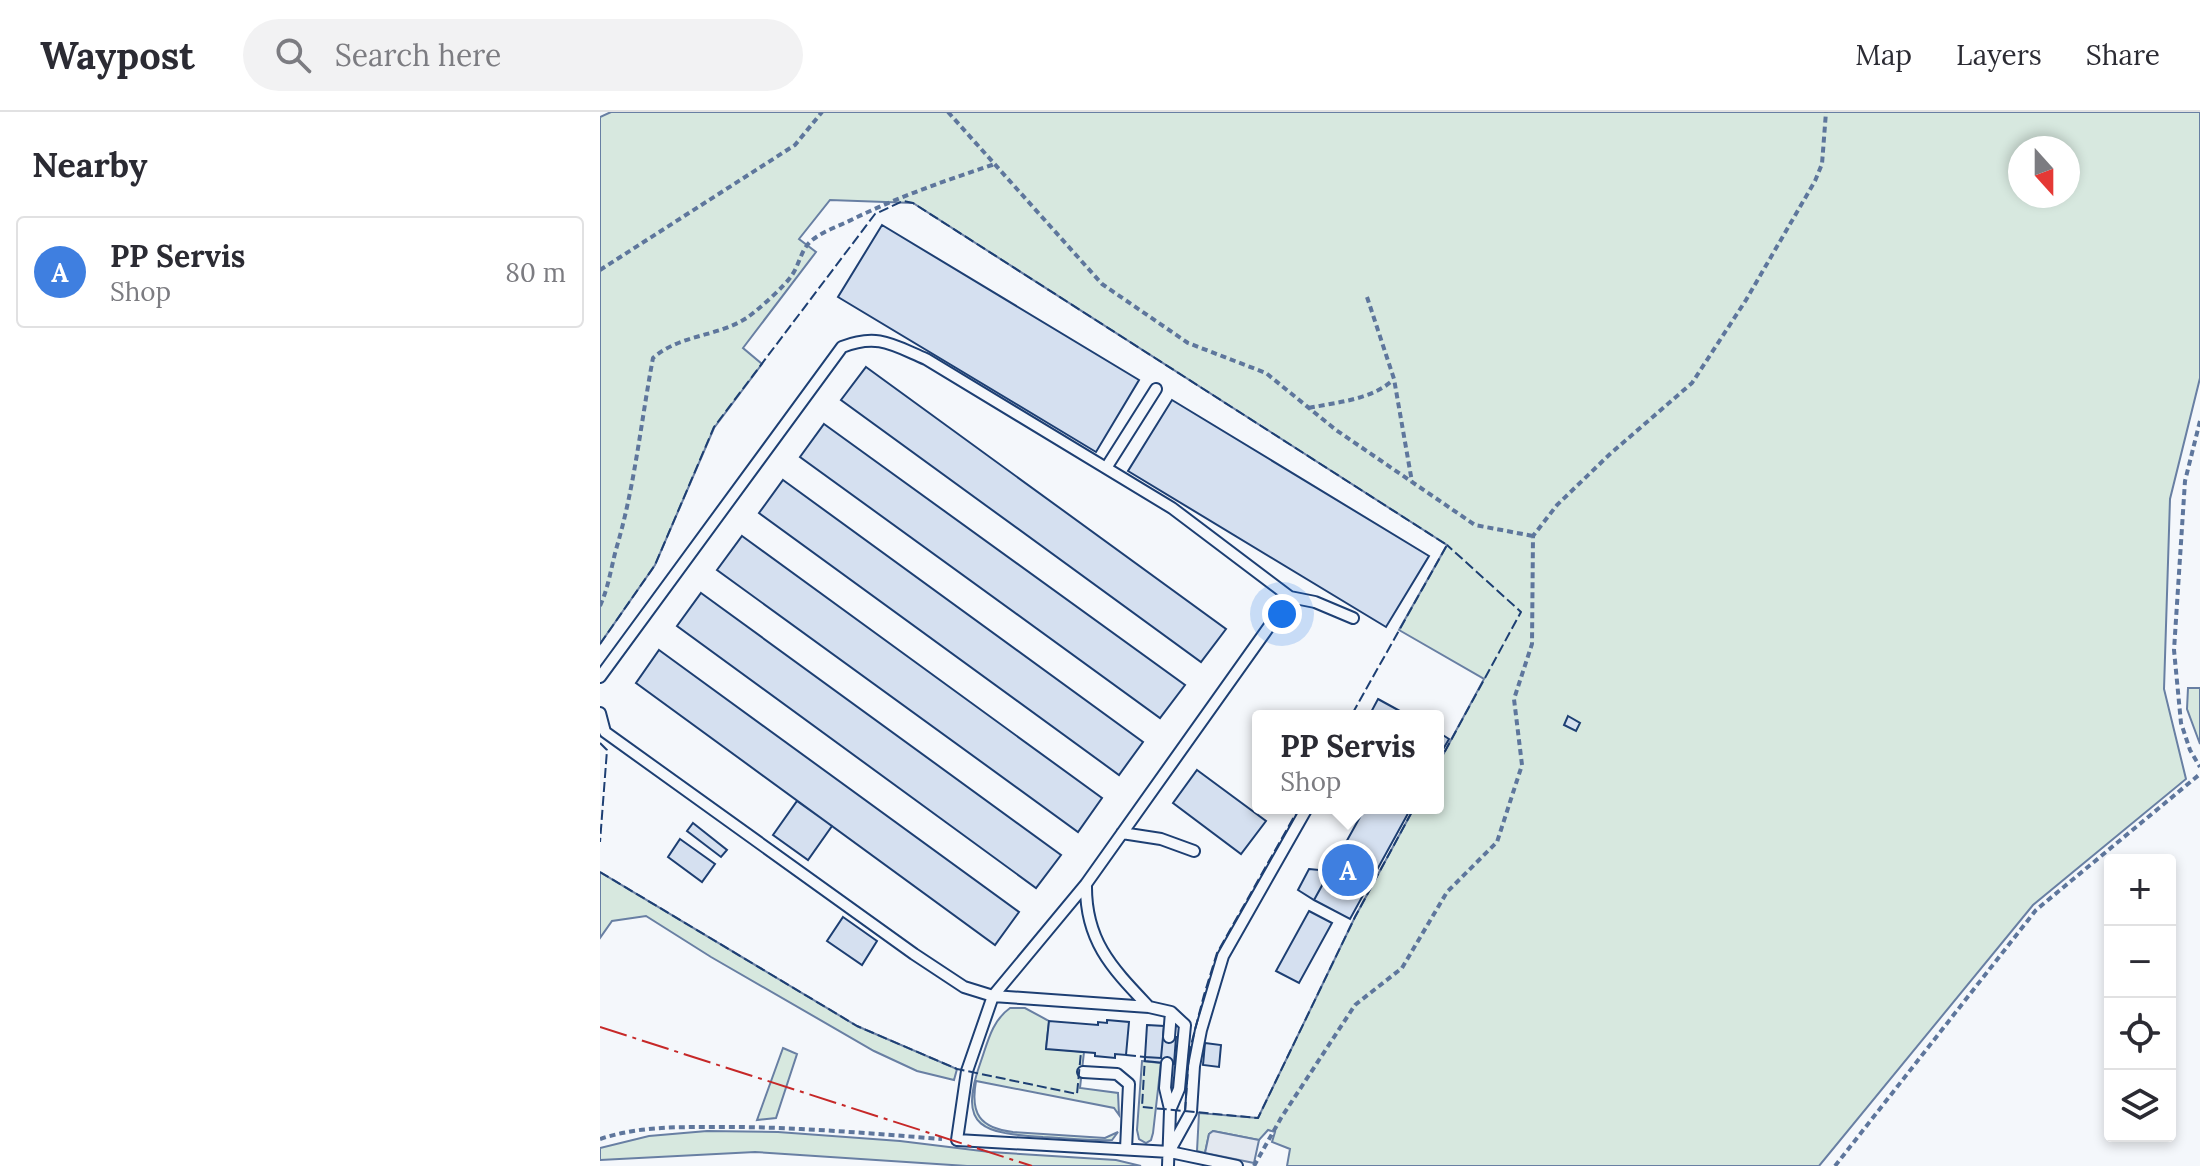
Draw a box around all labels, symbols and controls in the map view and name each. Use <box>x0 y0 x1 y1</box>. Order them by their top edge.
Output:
search box <box>243 19 803 91</box>
text: Waypost <box>40 31 195 79</box>
icon: search <box>271 33 315 77</box>
text: Search here <box>335 36 501 74</box>
text: Map <box>1855 37 1912 73</box>
text: Layers <box>1956 37 2042 73</box>
text: Share <box>2086 37 2160 73</box>
north arrow <box>2008 136 2080 208</box>
text: Nearby <box>32 143 148 186</box>
text: PP Servis <box>110 237 245 275</box>
text: A <box>51 256 69 289</box>
text: 80 m <box>505 256 566 289</box>
text: Shop <box>110 275 171 308</box>
your location <box>1262 594 1302 634</box>
popup <box>1252 710 1444 814</box>
text: PP Servis <box>1280 727 1416 765</box>
text: Shop <box>1280 765 1341 798</box>
pin: A <box>1322 840 1374 900</box>
map controls <box>2104 854 2176 1142</box>
button: + <box>2104 854 2176 926</box>
button: − <box>2104 926 2176 998</box>
button: locate <box>2104 998 2176 1070</box>
button: layers <box>2104 1070 2176 1142</box>

